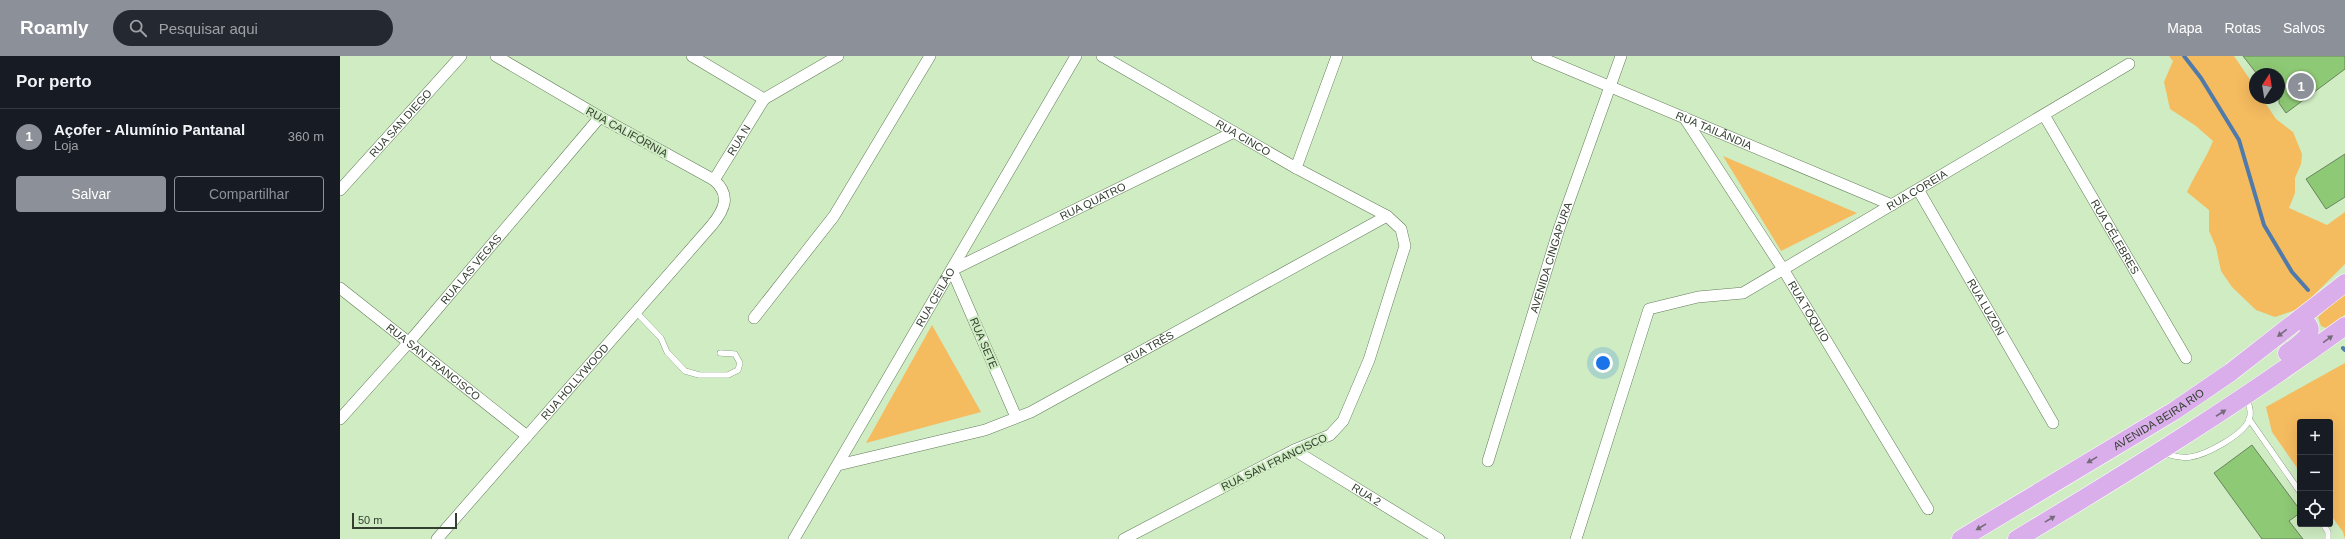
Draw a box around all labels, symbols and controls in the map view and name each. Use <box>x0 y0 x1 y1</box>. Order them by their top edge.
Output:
search box <box>113 10 393 46</box>
text: Roamly <box>20 17 89 38</box>
icon: search <box>127 17 149 39</box>
text: Pesquisar aqui <box>159 20 258 37</box>
text: Mapa <box>2167 20 2202 36</box>
text: Rotas <box>2224 20 2261 36</box>
text: Salvos <box>2283 20 2325 36</box>
north arrow <box>2249 68 2285 104</box>
pin: 1 <box>2288 71 2314 101</box>
text: Por perto <box>16 72 92 91</box>
street label: RUA SAN DIEGO <box>367 87 434 159</box>
street label: RUA CALIFÓRNIA <box>584 105 671 160</box>
street label: RUA TAILÂNDIA <box>1674 109 1755 152</box>
street label: RUA CINCO <box>1214 117 1273 158</box>
text: Açofer - Alumínio Pantanal <box>54 121 245 138</box>
street label: RUA N <box>725 122 753 157</box>
text: 1 <box>25 129 33 144</box>
text: 360 m <box>288 129 324 144</box>
text: Loja <box>54 138 79 153</box>
street label: RUA COREIA <box>1885 167 1950 212</box>
button: Salvar <box>16 176 166 212</box>
button: Compartilhar <box>174 176 324 212</box>
street label: RUA QUATRO <box>1058 180 1128 222</box>
street label: RUA CÉLEBRES <box>2089 197 2142 276</box>
street label: AVENIDA CINGAPURA <box>1528 200 1574 314</box>
street label: RUA LAS VEGAS <box>438 232 504 306</box>
street label: RUA CEILÃO <box>913 265 957 329</box>
street label: RUA LUZON <box>1965 277 2007 337</box>
street label: RUA TÓQUIO <box>1786 279 1832 344</box>
street label: RUA SETE <box>968 316 1000 370</box>
street label: RUA SAN FRANCISCO <box>384 321 483 403</box>
street label: RUA TRÊS <box>1122 329 1176 366</box>
one-way arrow <box>2276 329 2287 338</box>
one-way arrow <box>2322 334 2333 343</box>
street label: RUA HOLLYWOOD <box>538 341 611 422</box>
your location <box>1593 353 1613 373</box>
street label: AVENIDA BEIRA RIO <box>2111 386 2207 452</box>
one-way arrow <box>2216 409 2226 417</box>
map controls <box>2297 419 2333 527</box>
button: + <box>2297 419 2333 455</box>
street label: RUA SAN FRANCISCO <box>1219 431 1329 493</box>
button: − <box>2297 455 2333 491</box>
one-way arrow <box>2086 457 2098 464</box>
street label: RUA 2 <box>1350 481 1383 508</box>
button: locate <box>2297 491 2333 527</box>
scale bar <box>352 511 457 530</box>
text: 50 m <box>358 514 382 526</box>
one-way arrow <box>2045 515 2055 523</box>
one-way arrow <box>1975 524 1987 531</box>

